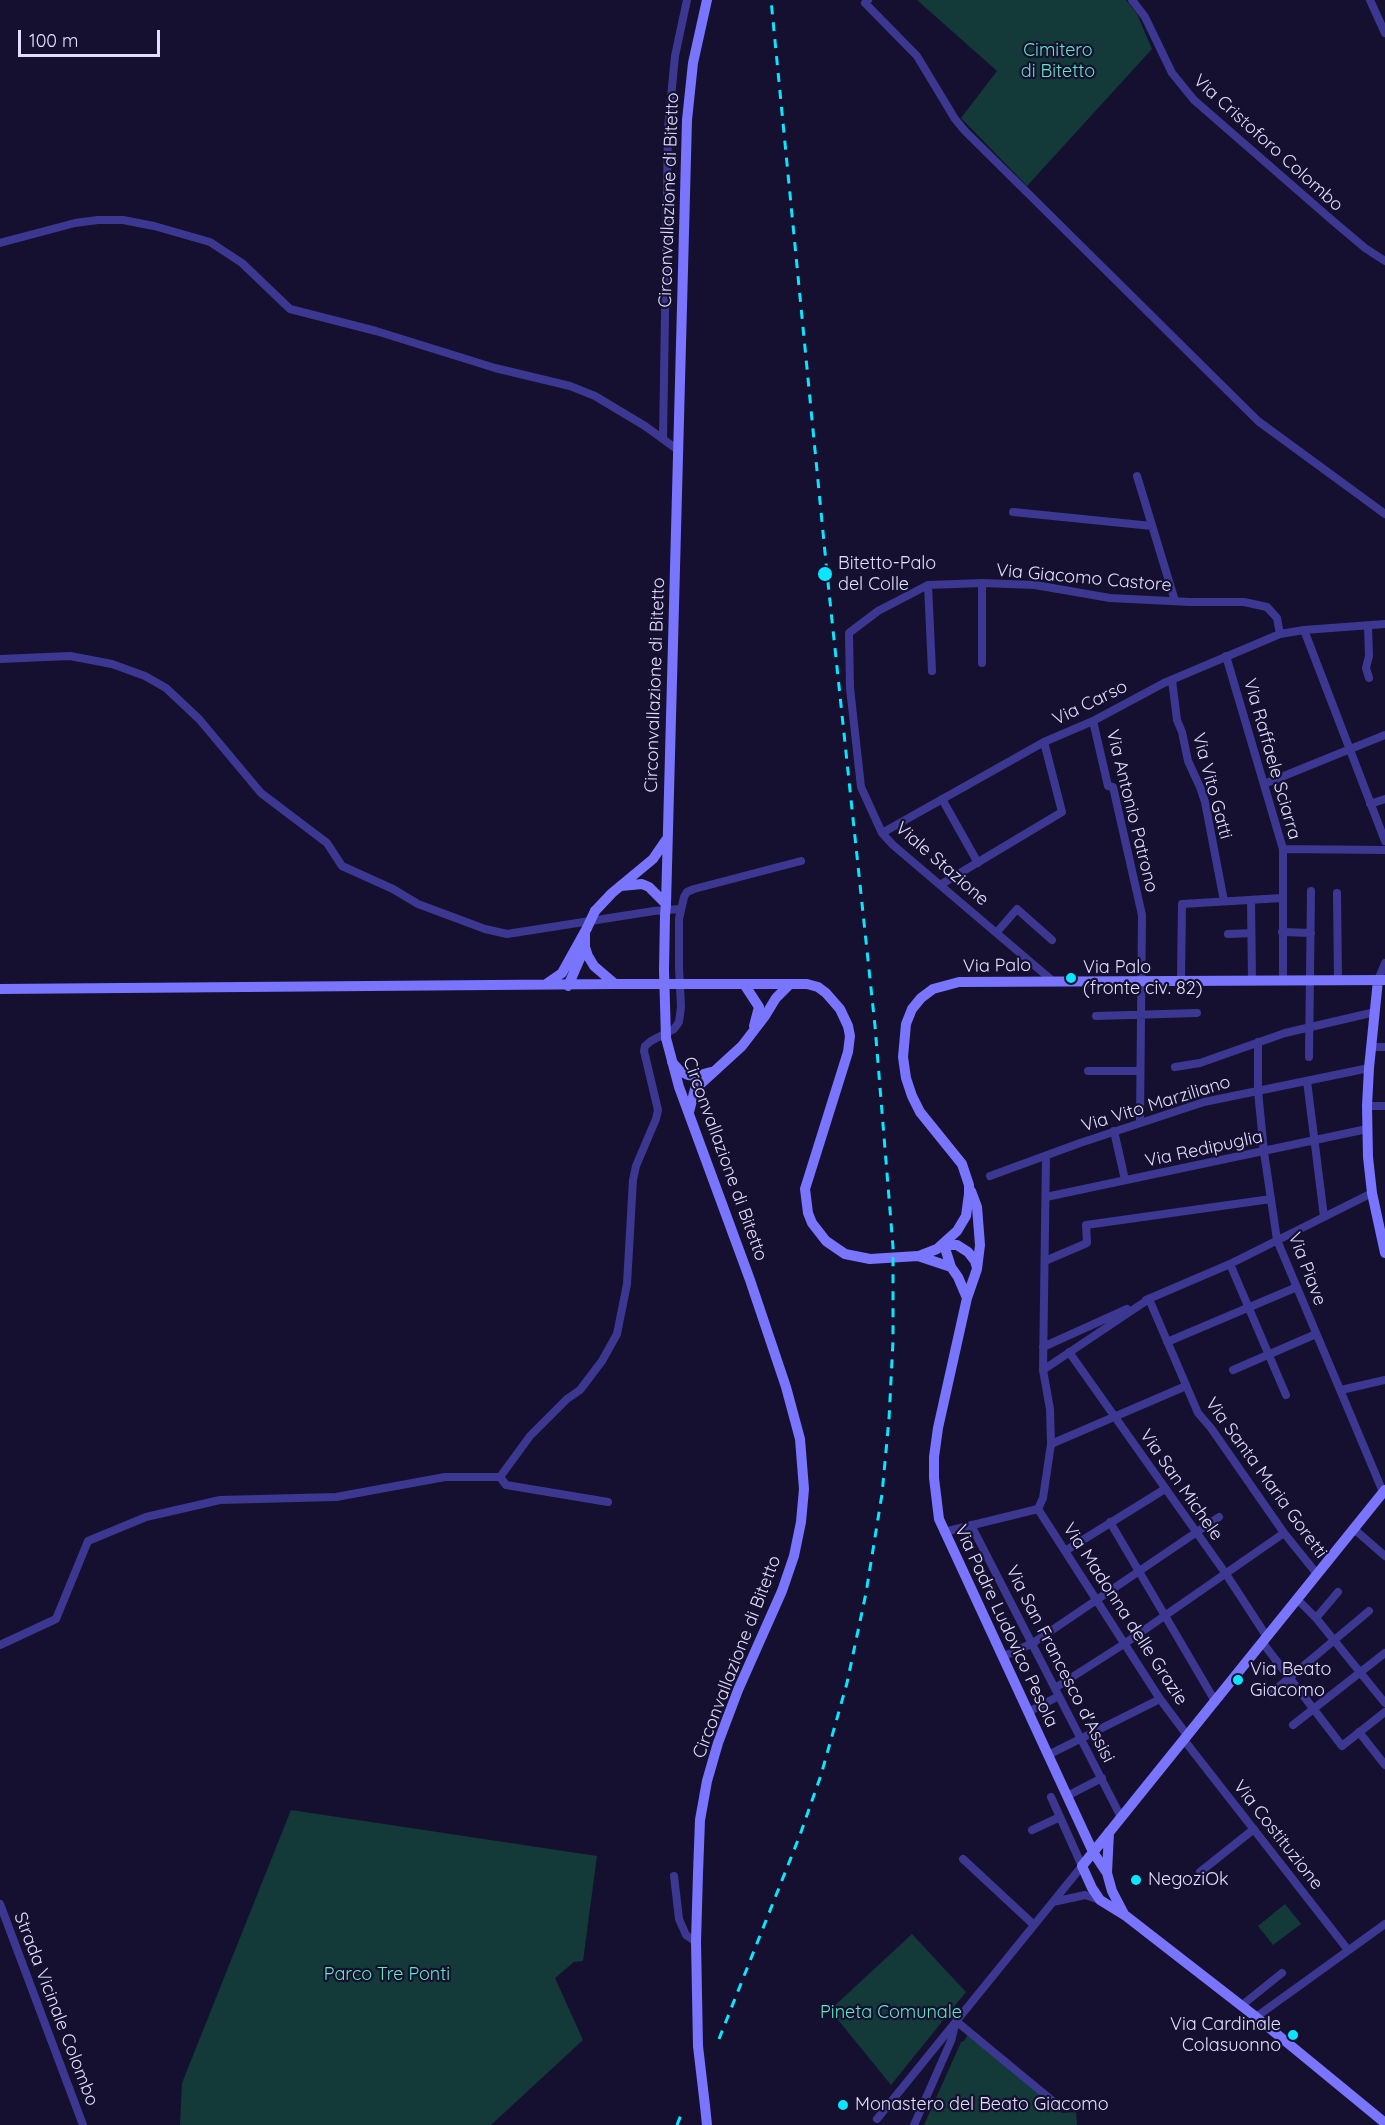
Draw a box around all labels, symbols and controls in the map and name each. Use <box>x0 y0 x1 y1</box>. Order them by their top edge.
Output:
scale bar <box>21 18 164 56</box>
text: 100 m <box>29 29 78 52</box>
park label: Cimitero di Bitetto <box>1021 40 1095 82</box>
street label: Via Cristoforo Colombo <box>1189 70 1347 216</box>
street label: Circonvallazione di Bitetto <box>654 92 684 308</box>
place label: Bitetto-Palo del Colle <box>838 553 936 596</box>
street label: Via Giacomo Castore <box>995 560 1173 596</box>
marker: Bitetto-Palo del Colle <box>816 565 834 583</box>
street label: Circonvallazione di Bitetto <box>640 577 670 793</box>
street label: Via Carso <box>1049 676 1131 730</box>
street label: Via Raffaele Sciarra <box>1239 676 1305 842</box>
street label: Via Antonio Patrono <box>1101 727 1163 895</box>
street label: Via Vito Gatti <box>1187 731 1237 841</box>
street label: Viale Stazione <box>891 818 993 910</box>
street label: Via Palo <box>963 955 1031 977</box>
place label: Via Palo (fronte civ. 82) <box>1083 957 1202 1000</box>
marker: Via Palo (fronte civ. 82) <box>1064 971 1078 985</box>
street label: Circonvallazione di Bitetto <box>678 1054 772 1264</box>
street label: Via Vito Marziliano <box>1079 1071 1233 1137</box>
street label: Via Redipuglia <box>1143 1126 1265 1172</box>
street label: Via Piave <box>1283 1229 1331 1309</box>
street label: Via Santa Maria Goretti <box>1200 1393 1332 1563</box>
street label: Via San Michele <box>1135 1425 1227 1545</box>
street label: Via Madonna delle Grazie <box>1058 1519 1192 1709</box>
street label: Via Padre Ludovico Pesola <box>950 1521 1062 1731</box>
street label: Circonvallazione di Bitetto <box>688 1553 786 1761</box>
street label: Via San Francesco d'Assisi <box>1001 1562 1119 1766</box>
place label: Via Beato Giacomo <box>1250 1659 1331 1702</box>
marker: Via Beato Giacomo <box>1231 1673 1245 1687</box>
street label: Via Costituzione <box>1229 1776 1327 1894</box>
place label: NegoziOk <box>1148 1869 1229 1891</box>
marker: NegoziOk <box>1129 1873 1143 1887</box>
street label: Strada Vicinale Colombo <box>9 1909 103 2109</box>
park label: Parco Tre Ponti <box>324 1964 450 1986</box>
park label: Pineta Comunale <box>820 2002 962 2024</box>
place label: Via Cardinale Colasuonno <box>1170 2014 1281 2056</box>
marker: Via Cardinale Colasuonno <box>1286 2028 1300 2042</box>
place label: Monastero del Beato Giacomo <box>855 2094 1109 2116</box>
marker: Monastero del Beato Giacomo <box>836 2098 850 2112</box>

